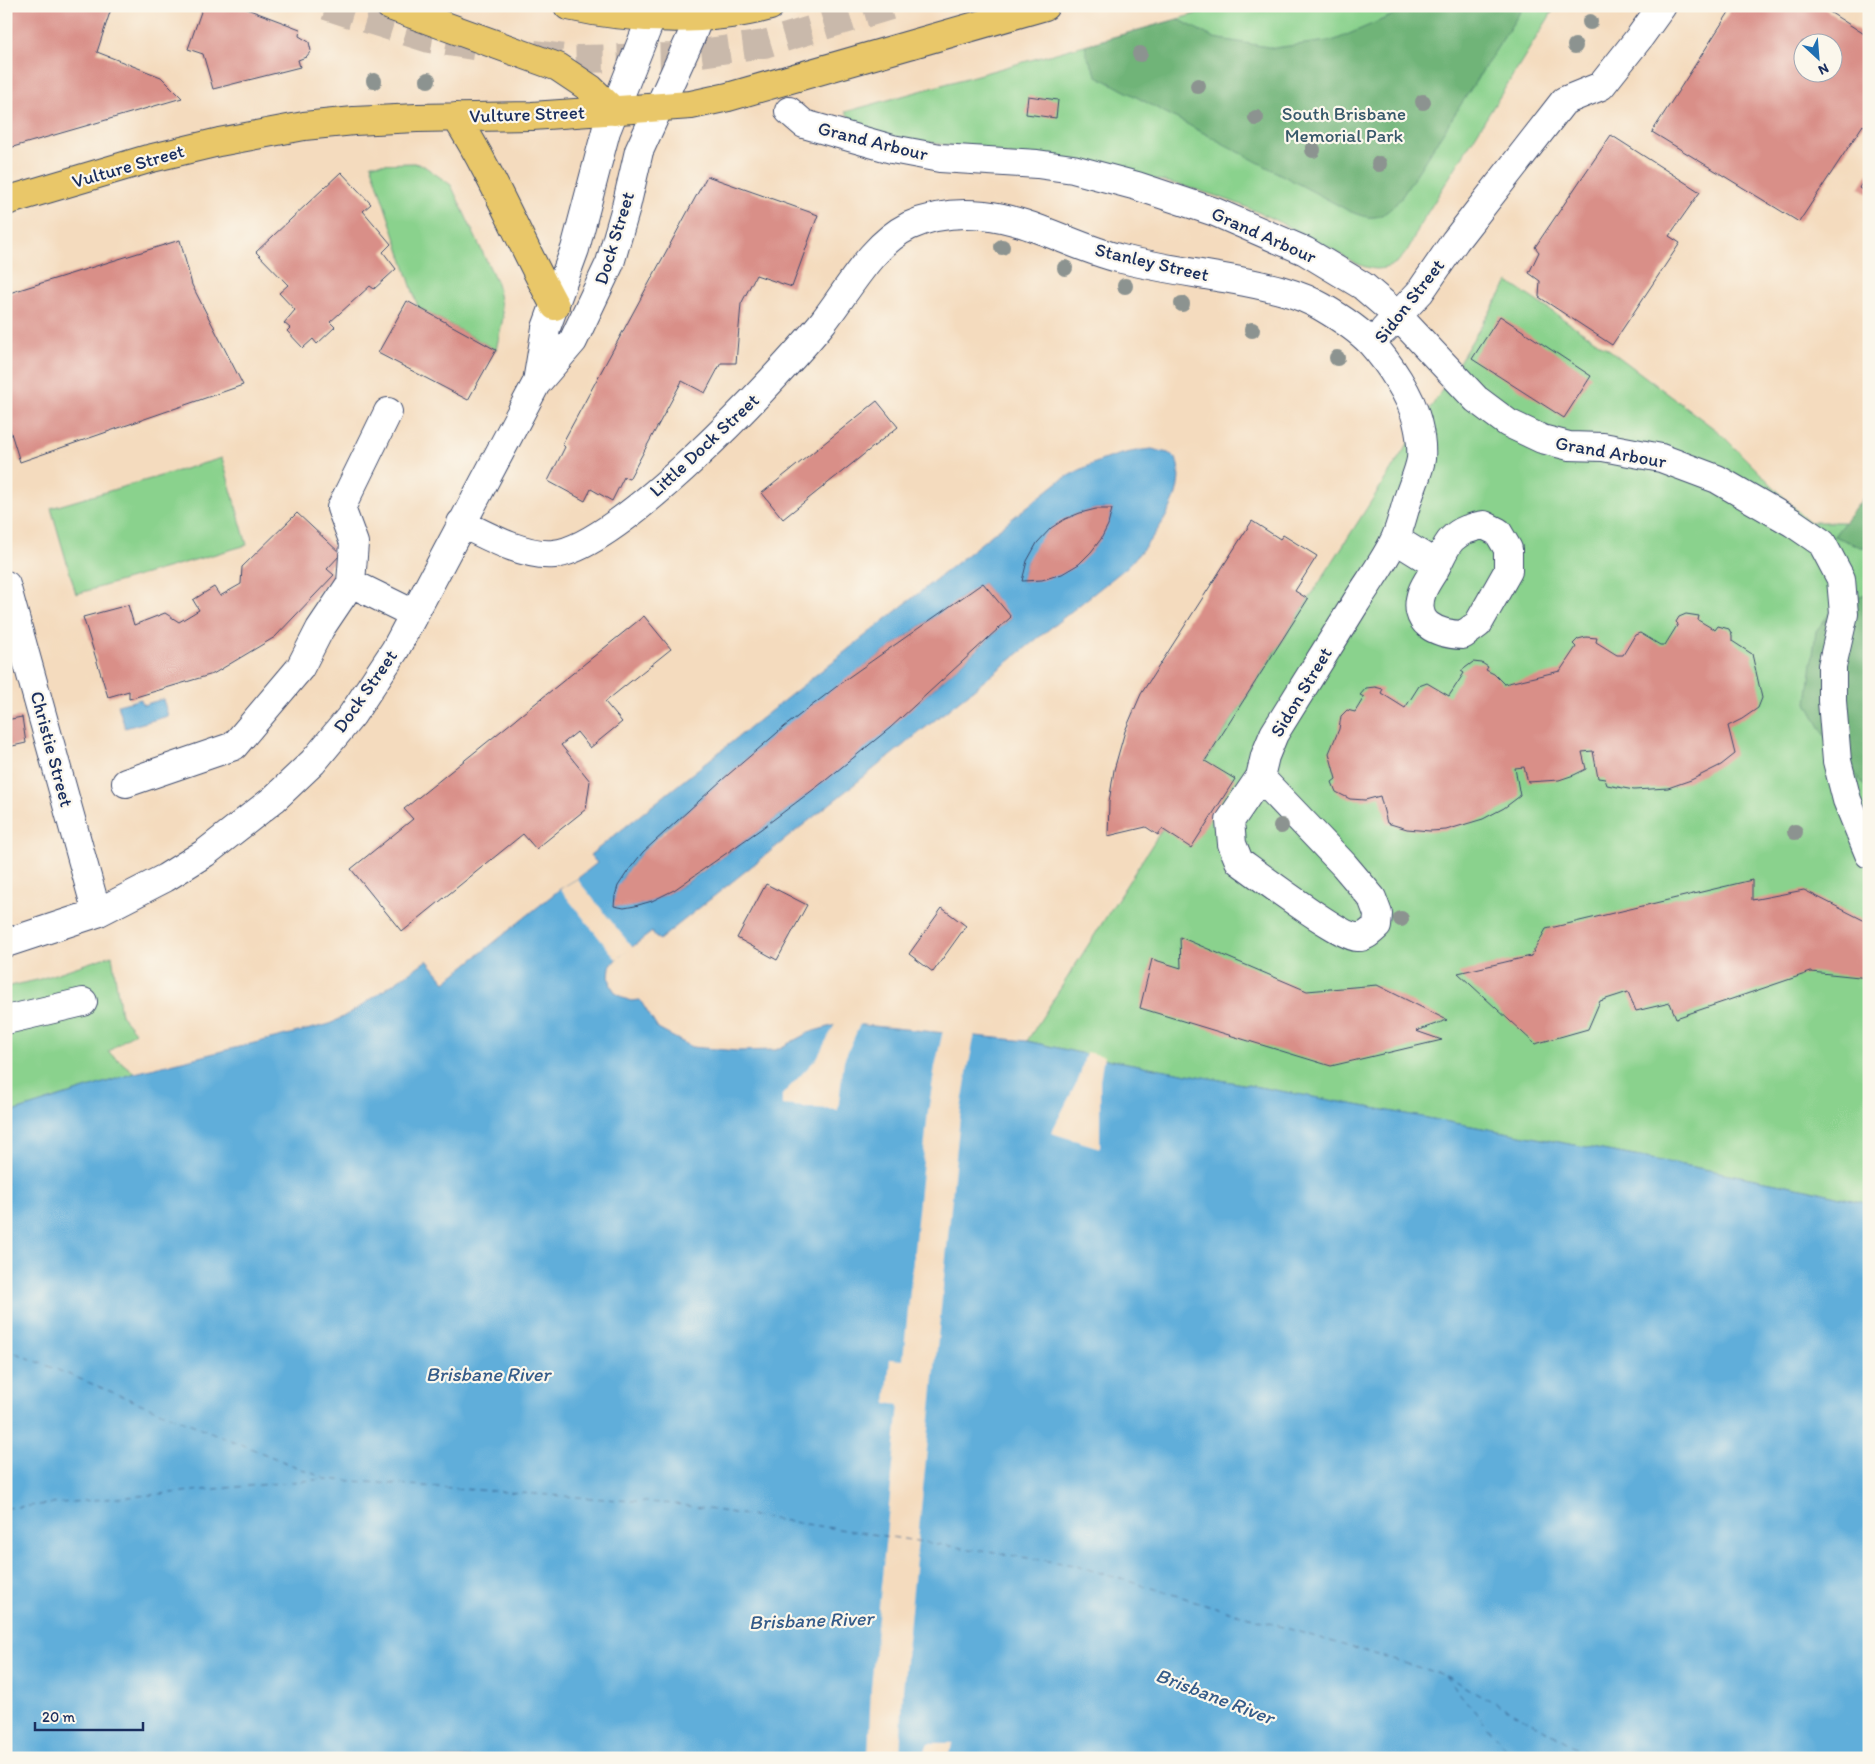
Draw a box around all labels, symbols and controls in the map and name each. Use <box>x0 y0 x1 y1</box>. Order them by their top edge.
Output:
north arrow <box>1792 32 1842 82</box>
text: N <box>1816 60 1831 79</box>
street label: Vulture Street <box>469 100 585 128</box>
park label: South Brisbane Memorial Park <box>1282 102 1406 147</box>
street label: Grand Arbour <box>816 116 931 166</box>
street label: Vulture Street <box>69 139 187 193</box>
street label: Dock Street <box>589 189 639 287</box>
street label: Grand Arbour <box>1208 202 1320 269</box>
street label: Stanley Street <box>1093 238 1211 286</box>
street label: Sidon Street <box>1369 254 1449 348</box>
street label: Little Dock Street <box>644 388 764 502</box>
street label: Grand Arbour <box>1554 431 1669 473</box>
street label: Sidon Street <box>1265 643 1337 741</box>
street label: Dock Street <box>328 645 402 737</box>
street label: Christie Street <box>25 689 79 809</box>
water label: Brisbane River <box>426 1362 552 1386</box>
water label: Brisbane River <box>748 1606 876 1634</box>
water label: Brisbane River <box>1153 1662 1279 1730</box>
scale bar <box>35 1699 142 1731</box>
text: 20 m <box>42 1708 76 1726</box>

